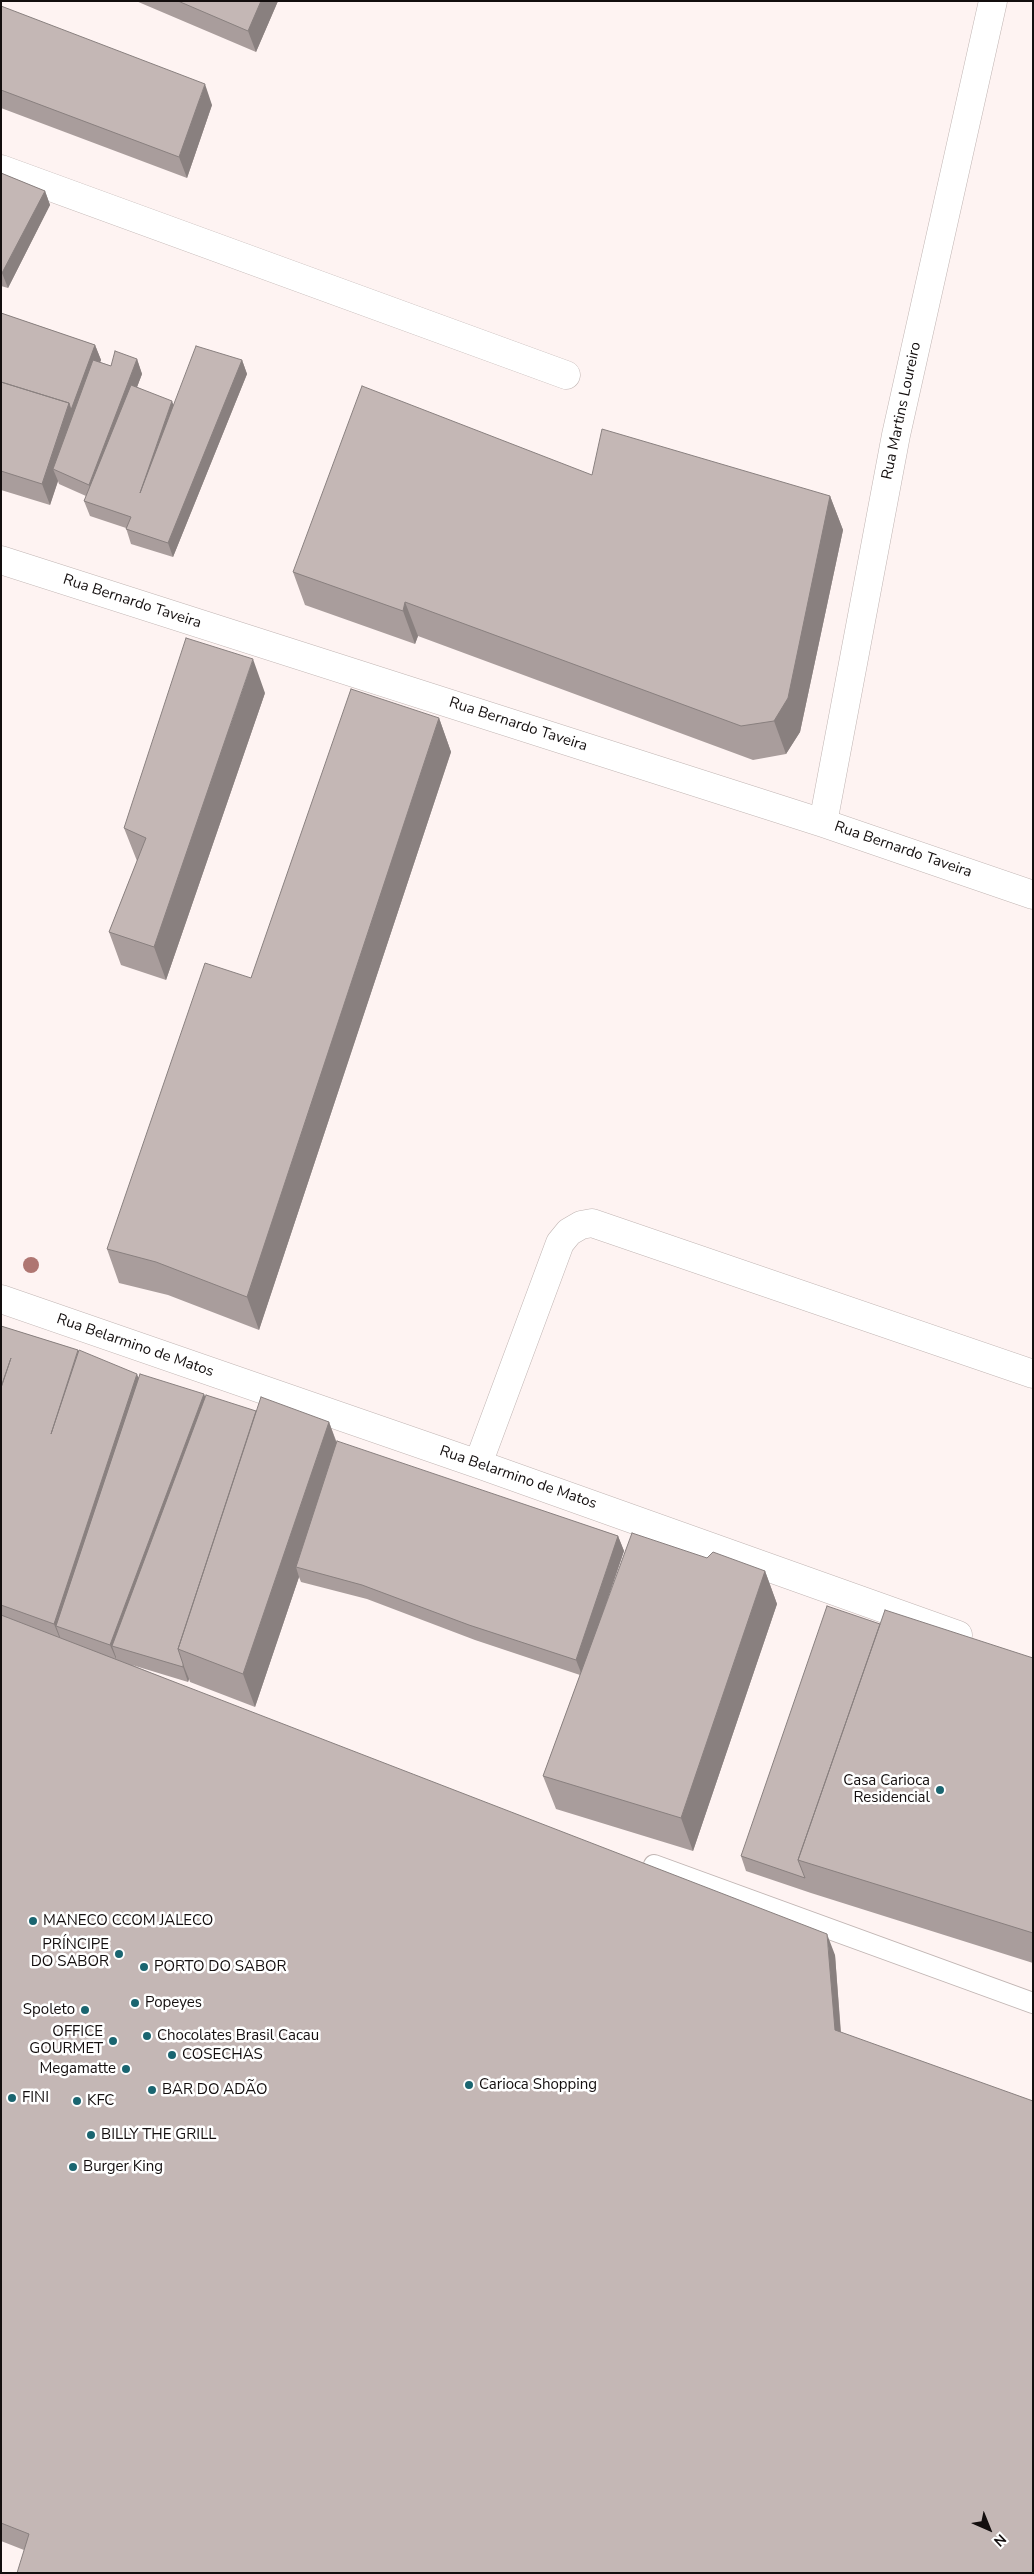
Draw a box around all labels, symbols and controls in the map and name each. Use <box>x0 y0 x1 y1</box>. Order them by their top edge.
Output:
street label: Rua Martins Loureiro <box>879 341 925 481</box>
street label: Rua Bernardo Taveira <box>61 571 203 633</box>
street label: Rua Bernardo Taveira <box>447 694 589 756</box>
street label: Rua Bernardo Taveira <box>832 818 974 882</box>
street label: Rua Belarmino de Matos <box>54 1311 216 1381</box>
street label: Rua Belarmino de Matos <box>437 1443 599 1513</box>
place label: Casa Carioca Residencial <box>843 1772 930 1807</box>
marker: Casa Carioca Residencial <box>934 1784 946 1796</box>
place label: MANECO CCOM JALECO <box>43 1912 213 1930</box>
marker: MANECO CCOM JALECO <box>27 1915 39 1927</box>
place label: PRÍNCIPE DO SABOR <box>31 1936 109 1971</box>
marker: PRÍNCIPE DO SABOR <box>113 1948 125 1960</box>
place label: PORTO DO SABOR <box>154 1958 287 1976</box>
marker: PORTO DO SABOR <box>138 1961 150 1973</box>
place label: Popeyes <box>145 1994 202 2012</box>
marker: Popeyes <box>129 1997 141 2009</box>
place label: Spoleto <box>23 2001 75 2019</box>
marker: Spoleto <box>79 2004 91 2016</box>
place label: OFFICE GOURMET <box>29 2023 103 2058</box>
place label: Chocolates Brasil Cacau <box>157 2027 319 2045</box>
marker: Chocolates Brasil Cacau <box>141 2030 153 2042</box>
marker: OFFICE GOURMET <box>107 2035 119 2047</box>
place label: COSECHAS <box>182 2046 263 2064</box>
marker: COSECHAS <box>166 2049 178 2061</box>
place label: Megamatte <box>39 2060 116 2078</box>
marker: Megamatte <box>120 2063 132 2075</box>
place label: Carioca Shopping <box>479 2076 597 2094</box>
marker: Carioca Shopping <box>463 2079 475 2091</box>
place label: BAR DO ADÃO <box>162 2081 267 2099</box>
marker: BAR DO ADÃO <box>146 2084 158 2096</box>
place label: FINI <box>22 2089 49 2107</box>
marker: FINI <box>6 2092 18 2104</box>
place label: KFC <box>87 2092 114 2110</box>
marker: KFC <box>71 2095 83 2107</box>
place label: BILLY THE GRILL <box>101 2126 216 2144</box>
marker: BILLY THE GRILL <box>85 2129 97 2141</box>
place label: Burger King <box>83 2158 163 2176</box>
marker: Burger King <box>67 2161 79 2173</box>
north arrow <box>964 2504 1014 2554</box>
text: N <box>989 2530 1010 2551</box>

